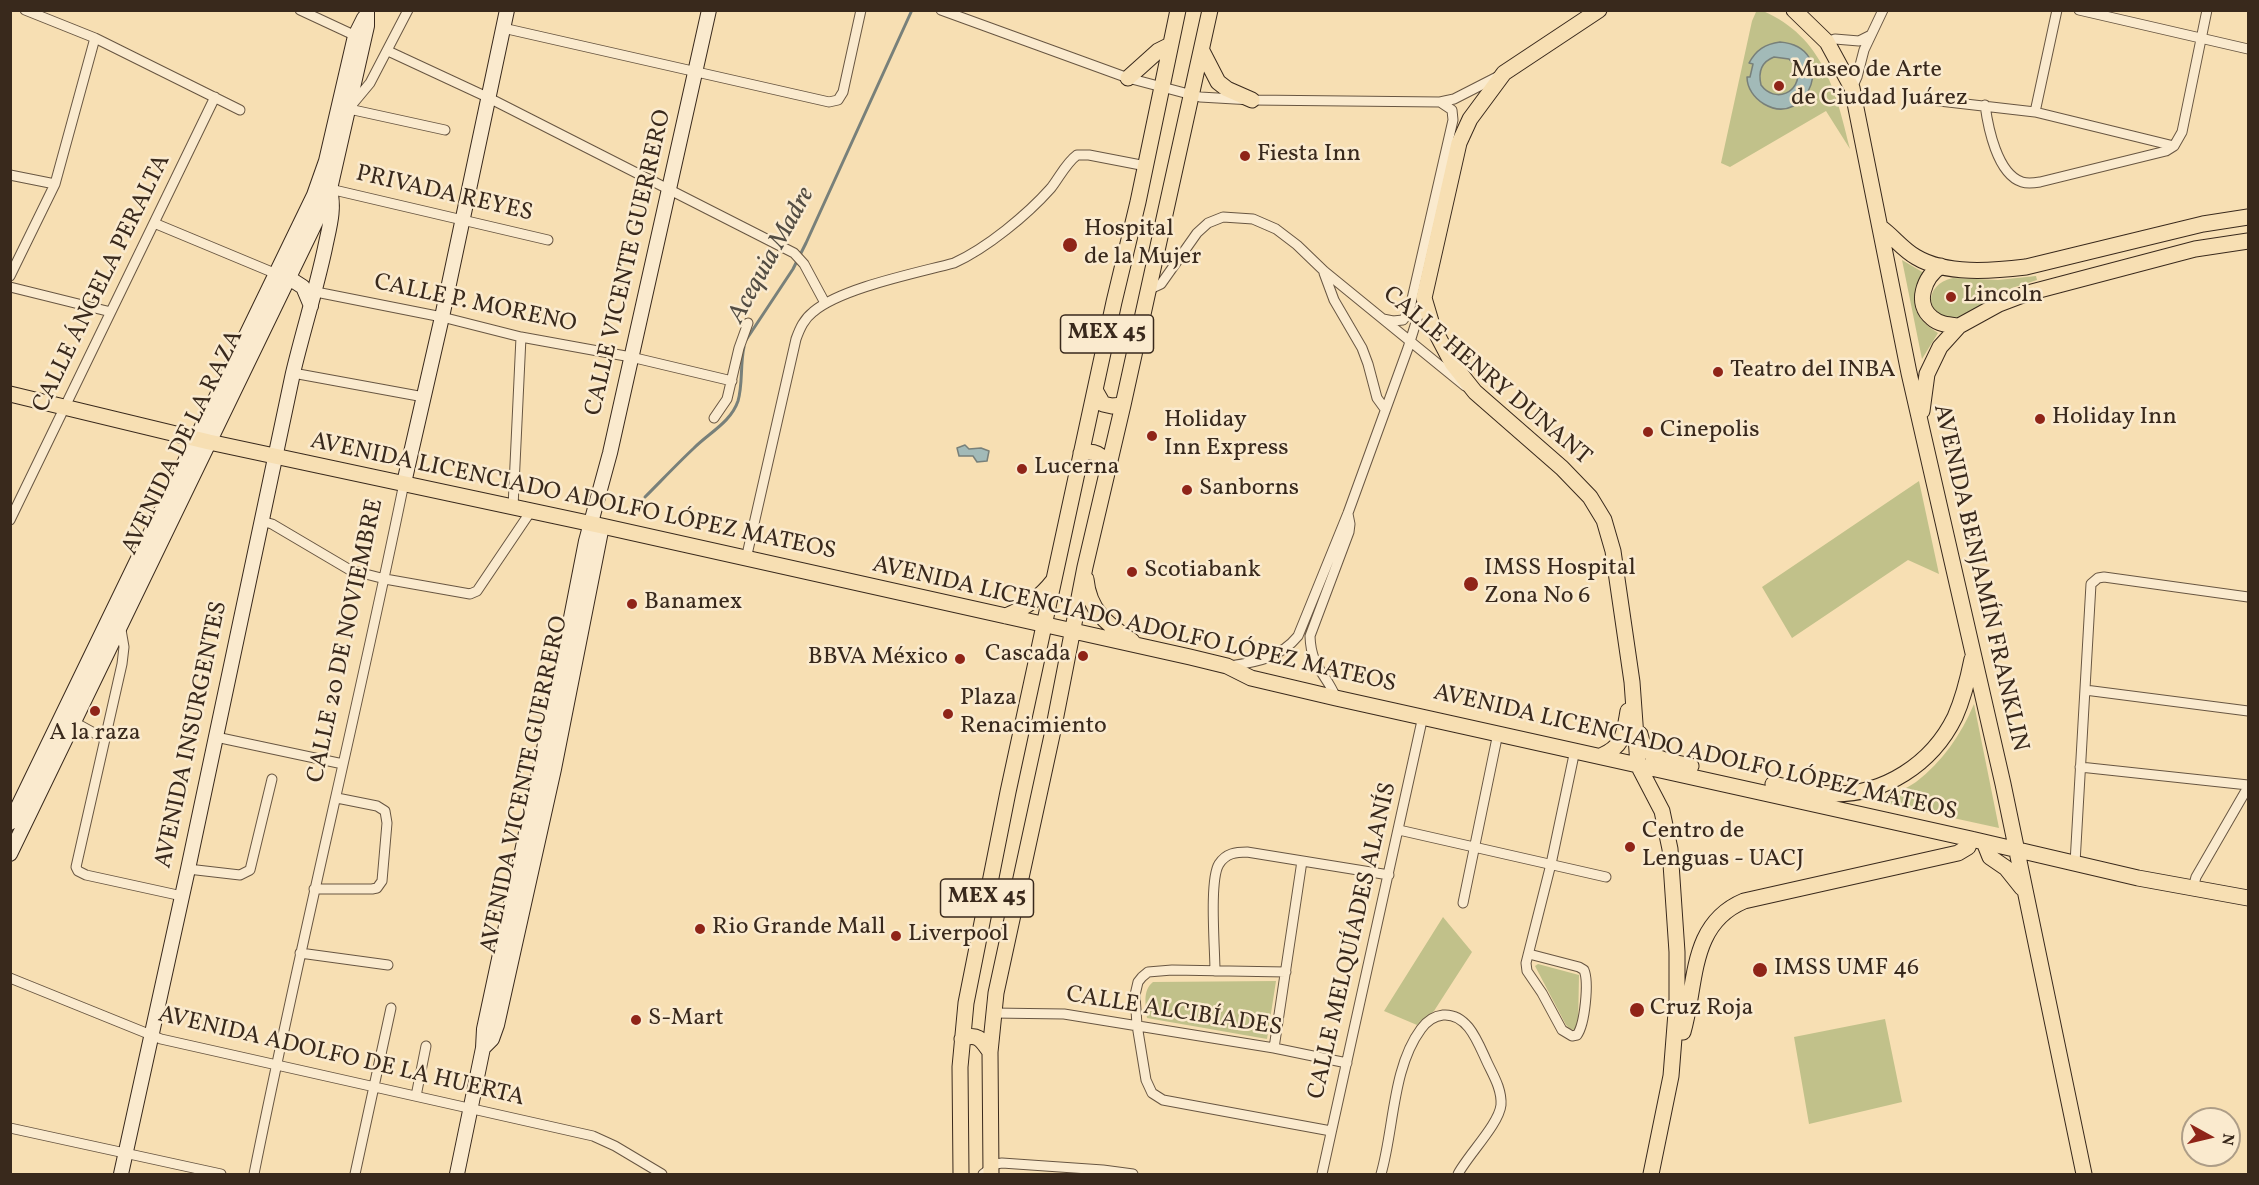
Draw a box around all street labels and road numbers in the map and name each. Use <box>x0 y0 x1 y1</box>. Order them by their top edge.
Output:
street label: CALLE VICENTE GUERRERO <box>581 107 679 419</box>
street label: CALLE ÁNGELA PERALTA <box>28 150 178 418</box>
street label: PRIVADA REYES <box>353 161 535 229</box>
street label: CALLE P. MORENO <box>371 269 579 341</box>
street label: CALLE HENRY DUNANT <box>1376 281 1596 473</box>
road number: MEX 45 <box>1060 315 1154 353</box>
street label: AVENIDA DE LA RAZA <box>117 326 251 560</box>
street label: AVENIDA BENJAMÍN FRANKLIN <box>1925 402 2033 754</box>
street label: AVENIDA LICENCIADO ADOLFO LÓPEZ MATEOS <box>308 428 838 568</box>
street label: CALLE 20 DE NOVIEMBRE <box>303 497 391 785</box>
street label: AVENIDA LICENCIADO ADOLFO LÓPEZ MATEOS <box>869 552 1399 700</box>
street label: AVENIDA INSURGENTES <box>151 599 235 871</box>
street label: AVENIDA VICENTE GUERRERO <box>476 614 576 956</box>
street label: AVENIDA LICENCIADO ADOLFO LÓPEZ MATEOS <box>1430 680 1960 828</box>
street label: CALLE MELQUÍADES ALANÍS <box>1303 780 1405 1102</box>
road number: MEX 45 <box>940 879 1034 917</box>
street label: CALLE ALCIBÍADES <box>1064 982 1284 1044</box>
street label: AVENIDA ADOLFO DE LA HUERTA <box>155 1002 527 1114</box>

